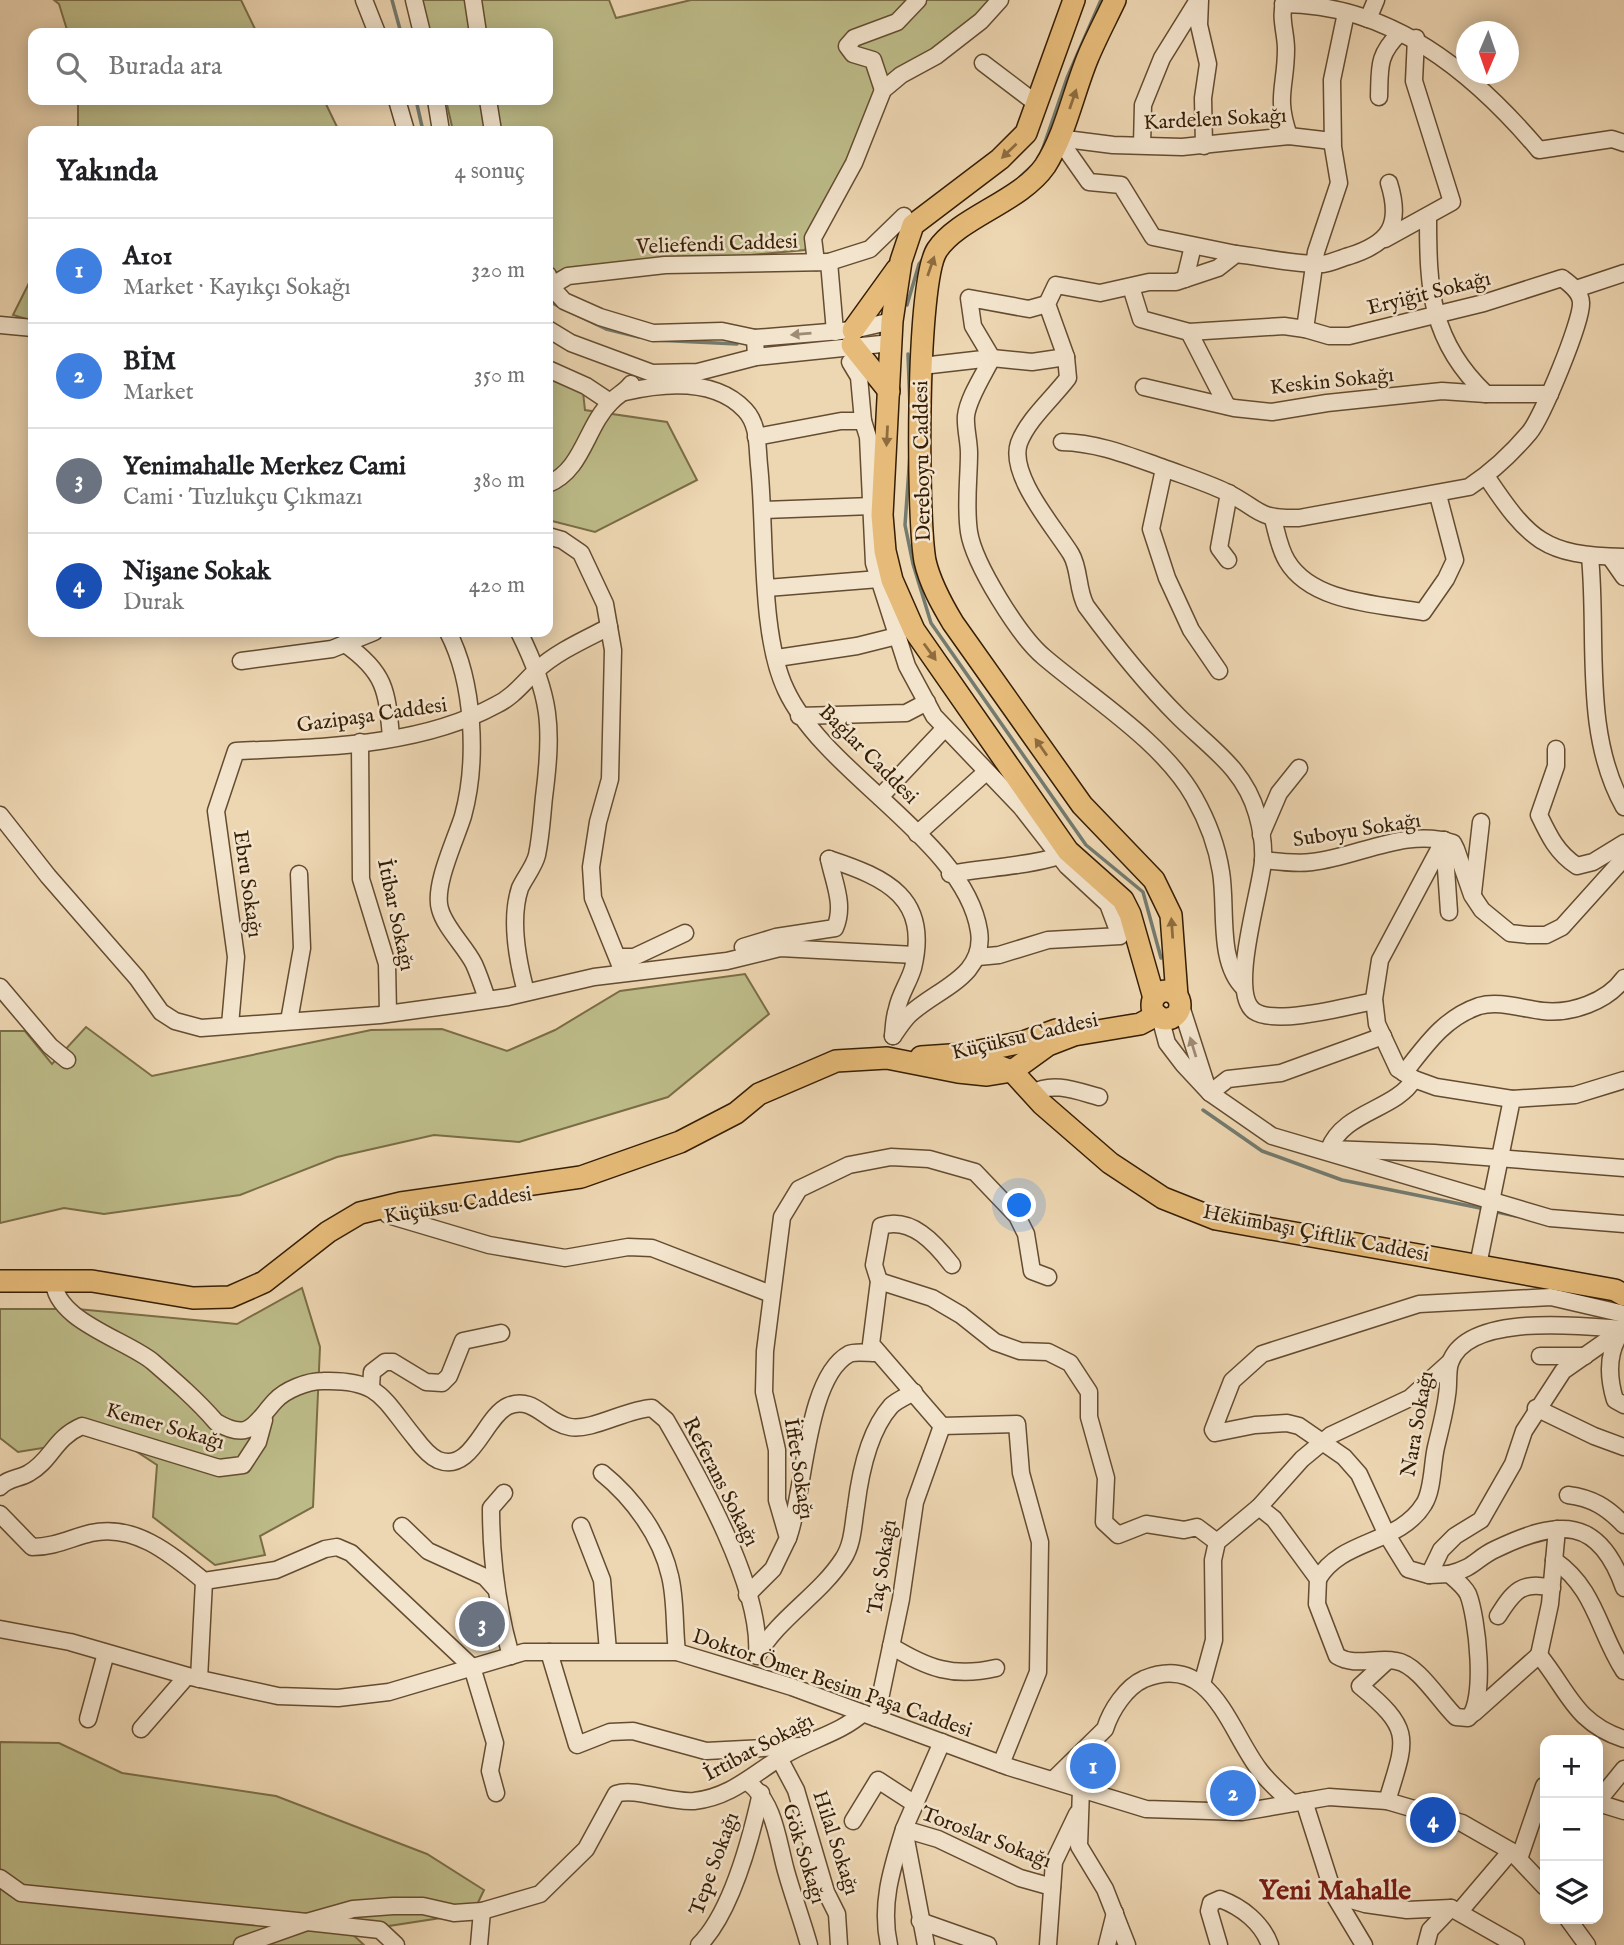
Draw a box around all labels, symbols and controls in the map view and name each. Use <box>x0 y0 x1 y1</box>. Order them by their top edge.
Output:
north arrow <box>1456 21 1519 84</box>
search box <box>28 28 553 105</box>
icon: search <box>52 48 90 86</box>
text: Burada ara <box>108 50 222 83</box>
one-way arrow <box>1068 89 1079 110</box>
street label: Kardelen Sokağı <box>1143 103 1287 137</box>
one-way arrow <box>1000 142 1017 159</box>
text: Yakında <box>56 153 158 191</box>
text: 4 sonuç <box>454 157 525 186</box>
street label: Veliefendi Caddesi <box>634 229 799 261</box>
text: A101 <box>123 240 172 273</box>
text: 1 <box>75 256 83 285</box>
text: 320 m <box>472 256 525 285</box>
one-way arrow <box>926 256 937 277</box>
street label: Eryiğit Sokağı <box>1364 266 1494 322</box>
text: Market · Kayıkçı Sokağı <box>123 273 351 302</box>
one-way arrow <box>789 329 811 340</box>
text: BİM <box>123 345 176 378</box>
text: 2 <box>74 361 84 390</box>
text: 350 m <box>474 361 525 390</box>
street label: Keskin Sokağı <box>1269 362 1395 402</box>
text: Market <box>123 378 194 407</box>
street label: Dereboyu Caddesi <box>908 380 938 542</box>
one-way arrow <box>881 425 892 447</box>
text: Yenimahalle Merkez Cami <box>123 450 406 483</box>
text: 3 <box>75 466 83 495</box>
text: 380 m <box>473 466 525 495</box>
text: Cami · Tuzlukçu Çıkmazı <box>123 483 362 512</box>
text: Nişane Sokak <box>123 555 271 588</box>
text: 4 <box>73 571 85 600</box>
text: 420 m <box>469 571 525 600</box>
text: Durak <box>123 588 184 617</box>
one-way arrow <box>923 643 937 661</box>
street label: Gazipaşa Caddesi <box>295 692 449 740</box>
street label: Bağlar Caddesi <box>812 699 924 811</box>
one-way arrow <box>1034 738 1048 756</box>
street label: Suboyu Sokağı <box>1291 808 1423 854</box>
street label: Ebru Sokağı <box>226 829 268 939</box>
street label: İtibar Sokağı <box>370 857 420 973</box>
one-way arrow <box>1166 917 1177 939</box>
street label: Küçüksu Caddesi <box>949 1007 1101 1067</box>
one-way arrow <box>1187 1036 1197 1057</box>
street label: Küçüksu Caddesi <box>382 1181 534 1231</box>
your location <box>1002 1188 1036 1222</box>
street label: Hekimbaşı Çiftlik Caddesi <box>1201 1199 1431 1269</box>
street label: Nara Sokağı <box>1395 1369 1441 1479</box>
street label: Kemer Sokağı <box>103 1397 227 1457</box>
street label: Referans Sokağı <box>676 1413 764 1551</box>
street label: İffet Sokağı <box>777 1416 819 1522</box>
street label: Taç Sokağı <box>862 1518 904 1616</box>
pin: 3 <box>459 1598 505 1650</box>
street label: Doktor Ömer Besim Paşa Caddesi <box>689 1623 975 1745</box>
street label: İrtibat Sokağı <box>699 1708 819 1788</box>
map controls <box>1540 1735 1603 1924</box>
button: + <box>1540 1735 1603 1798</box>
pin: 1 <box>1070 1740 1116 1792</box>
pin: 2 <box>1210 1767 1256 1819</box>
street label: Hilal Sokağı <box>805 1787 865 1899</box>
pin: 4 <box>1410 1794 1456 1846</box>
button: − <box>1540 1798 1603 1861</box>
street label: Gök Sokağı <box>775 1801 831 1907</box>
street label: Toroslar Sokağı <box>917 1801 1055 1875</box>
street label: Tepe Sokağı <box>684 1809 746 1919</box>
button: layers <box>1540 1861 1603 1924</box>
district label: Yeni Mahalle <box>1259 1874 1411 1909</box>

